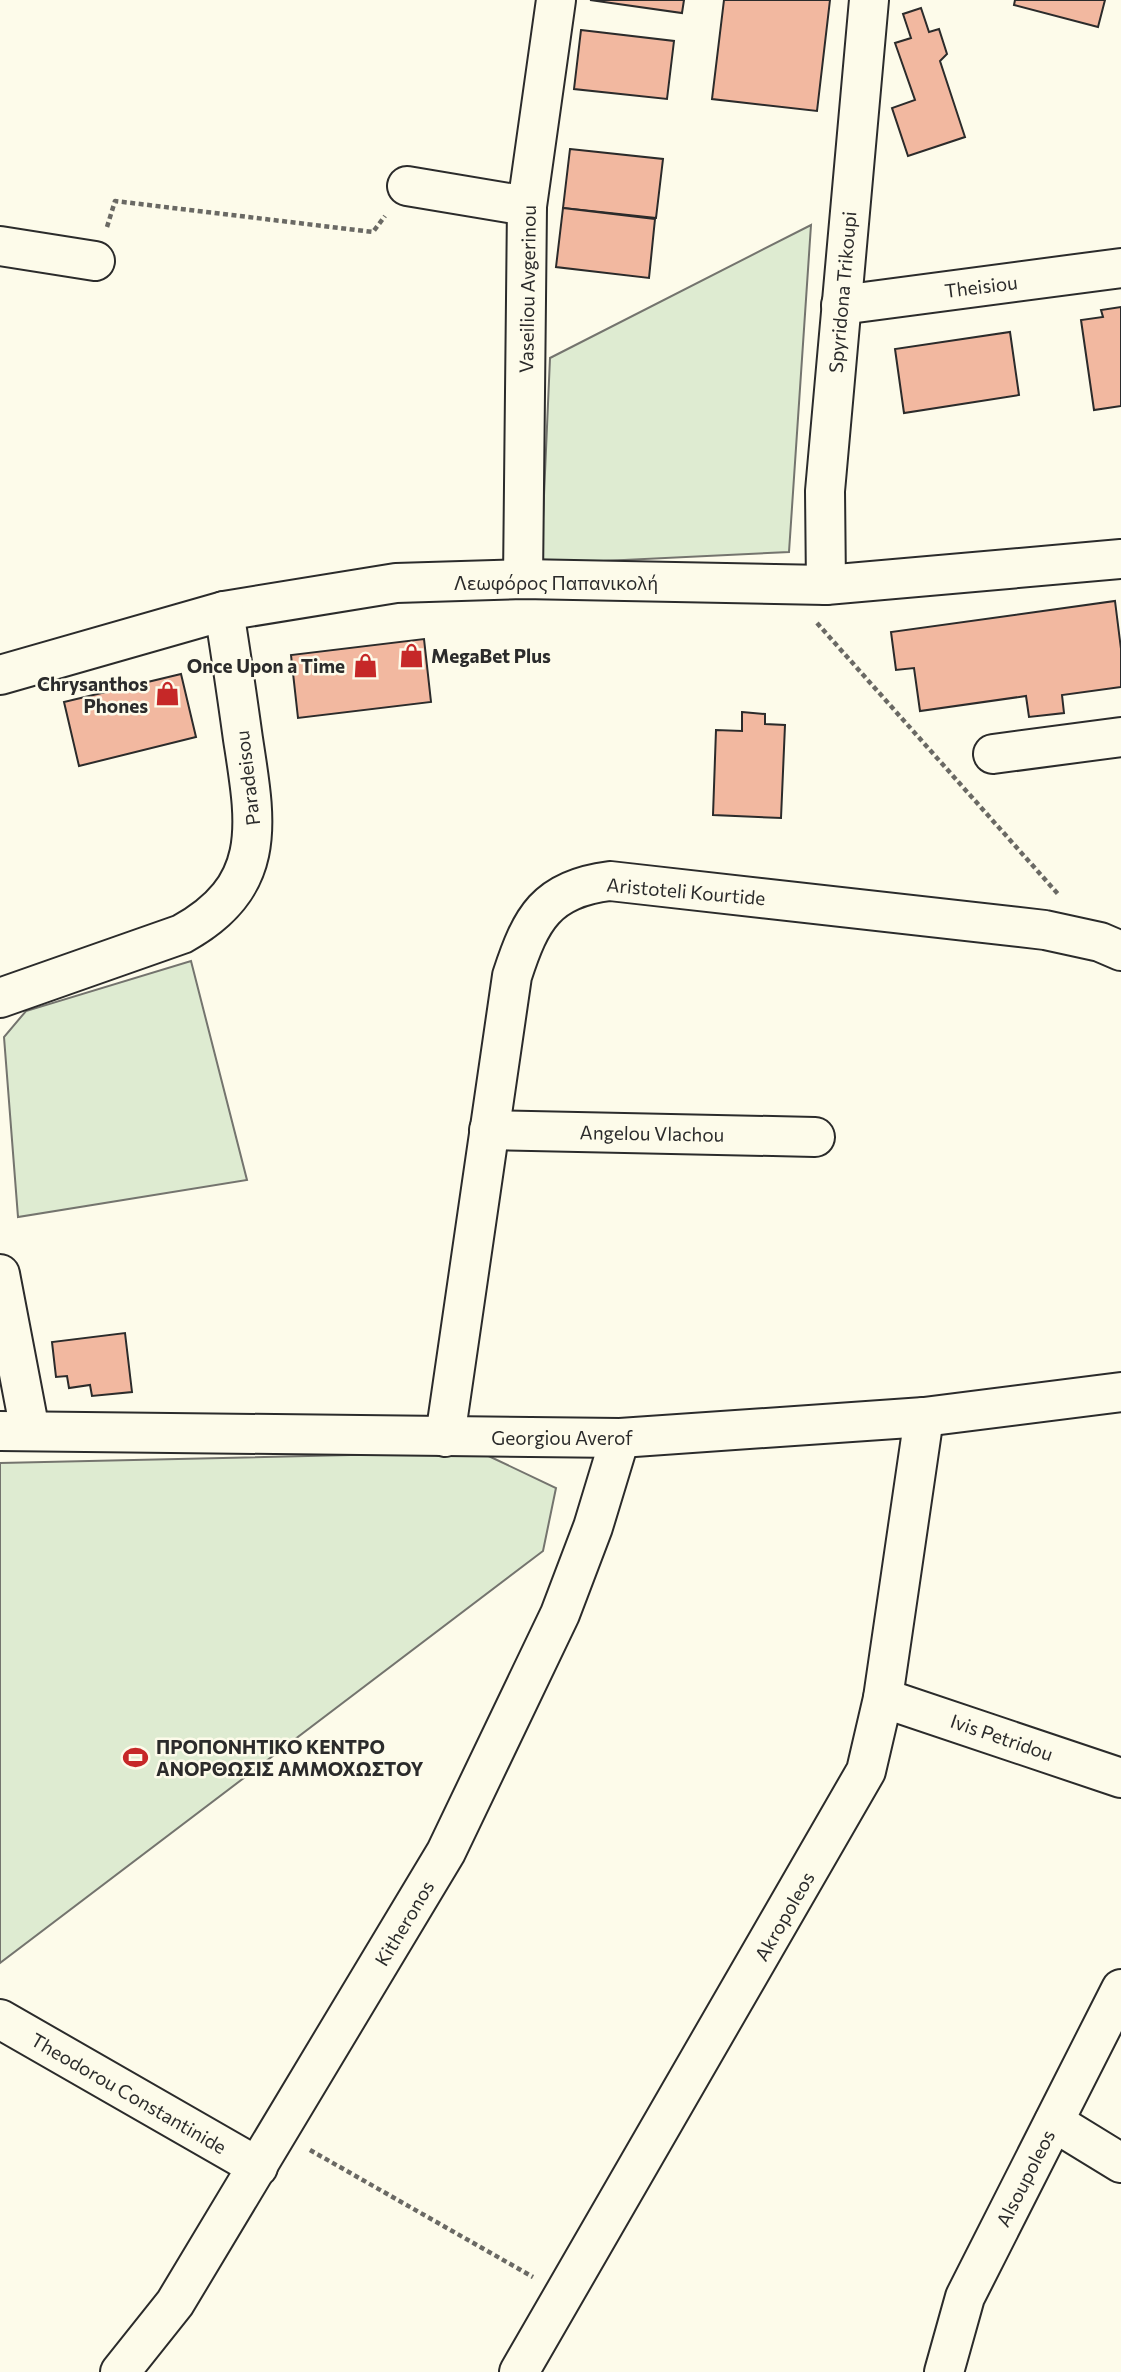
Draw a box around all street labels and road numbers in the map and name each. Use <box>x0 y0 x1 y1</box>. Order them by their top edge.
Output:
street label: Vaseiliou Avgerinou <box>514 205 540 373</box>
street label: Spyridona Trikoupi <box>823 210 861 374</box>
street label: Theisiou <box>943 270 1019 302</box>
street label: Λεωφόρος Παπανικολή <box>454 571 658 594</box>
street label: Paradeisou <box>230 729 264 827</box>
street label: Aristoteli Kourtide <box>606 873 766 909</box>
street label: Angelou Vlachou <box>579 1120 725 1146</box>
street label: Georgiou Averof <box>491 1426 633 1449</box>
street label: Ivis Petridou <box>948 1709 1056 1765</box>
street label: Akropoleos <box>749 1867 819 1965</box>
street label: Kitheronos <box>370 1876 438 1970</box>
street label: Theodorou Constantinide <box>27 2028 231 2158</box>
street label: Alsoupoleos <box>991 2126 1059 2230</box>

